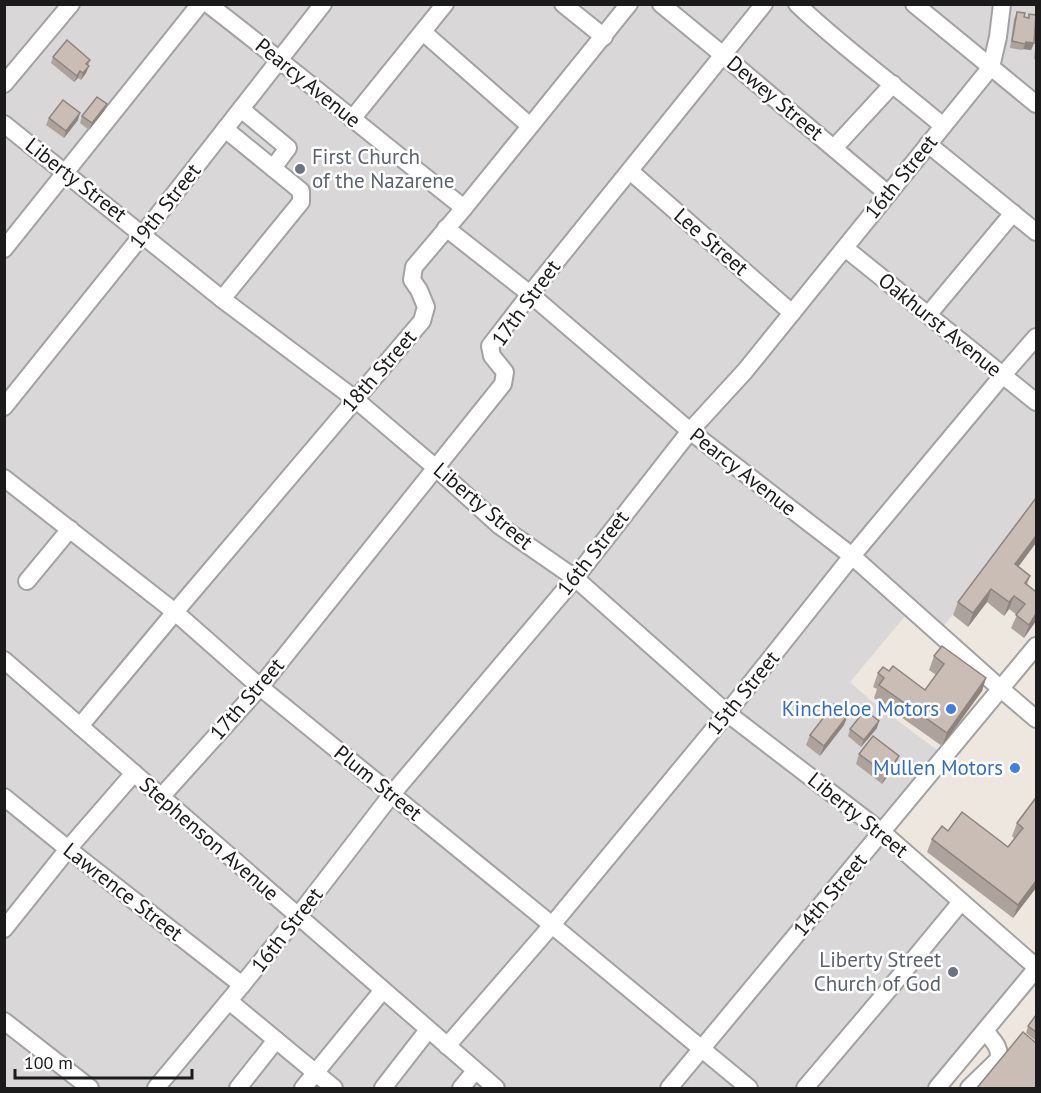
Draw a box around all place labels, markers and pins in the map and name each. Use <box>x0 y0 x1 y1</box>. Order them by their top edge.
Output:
place label: First Church of the Nazarene <box>312 143 455 194</box>
marker: First Church of the Nazarene <box>293 162 307 176</box>
place label: Kincheloe Motors <box>782 695 939 722</box>
marker: Kincheloe Motors <box>944 702 958 716</box>
place label: Mullen Motors <box>873 754 1003 781</box>
marker: Mullen Motors <box>1008 761 1022 775</box>
place label: Liberty Street Church of God <box>814 946 941 997</box>
marker: Liberty Street Church of God <box>946 965 960 979</box>

